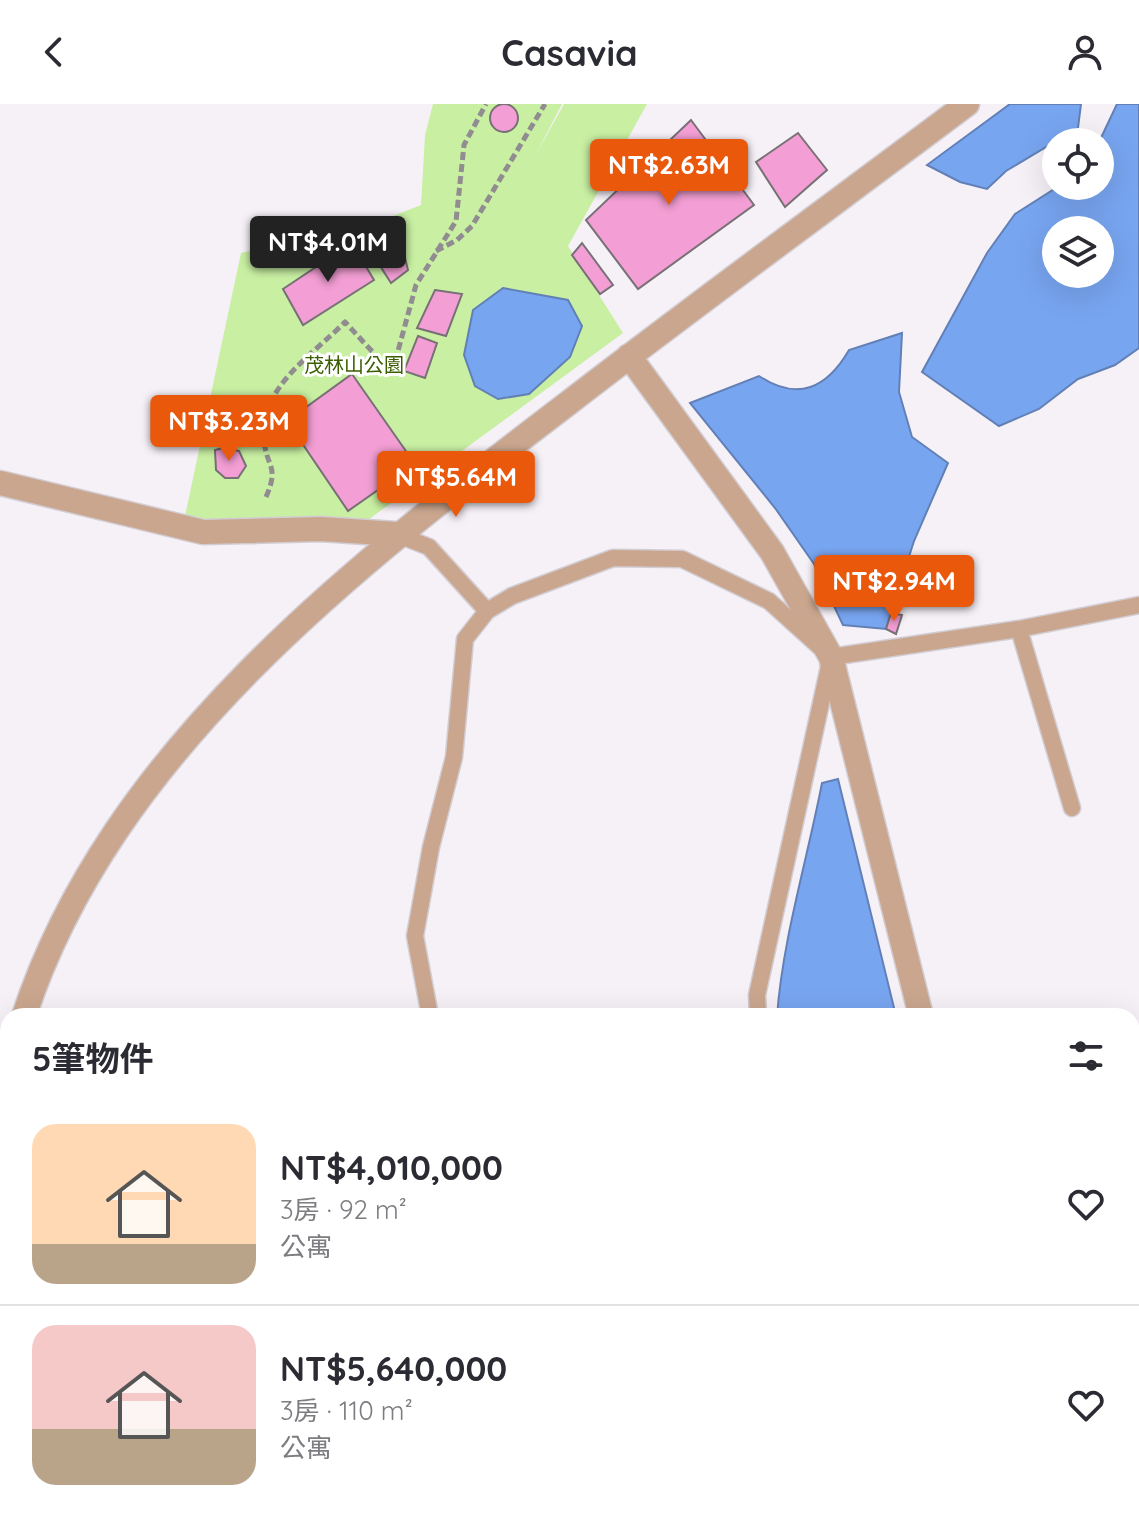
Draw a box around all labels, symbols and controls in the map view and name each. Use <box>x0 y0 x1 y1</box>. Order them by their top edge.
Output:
icon: back <box>32 30 76 74</box>
text: Casavia <box>501 30 638 75</box>
icon: person <box>1063 30 1107 74</box>
map controls <box>1042 128 1114 288</box>
button: locate <box>1042 128 1114 200</box>
pin: NT$2.63M <box>586 139 752 207</box>
text: NT$2.63M <box>608 148 730 181</box>
pin: NT$4.01M <box>245 216 411 284</box>
button: layers <box>1042 216 1114 288</box>
text: NT$4.01M <box>268 225 388 258</box>
park label: 茂林山公園 <box>304 352 404 377</box>
pin: NT$3.23M <box>146 395 312 463</box>
text: NT$3.23M <box>168 404 290 437</box>
pin: NT$5.64M <box>373 451 539 519</box>
text: NT$5.64M <box>395 460 517 493</box>
pin: NT$2.94M <box>811 555 977 623</box>
text: NT$2.94M <box>832 564 956 597</box>
icon: filters <box>1064 1034 1108 1078</box>
text: 5筆物件 <box>32 1037 154 1080</box>
text: NT$4,010,000 <box>280 1146 503 1189</box>
icon: home <box>96 1156 192 1252</box>
icon: heart <box>1064 1182 1108 1226</box>
text: 3房 · 92 m² <box>280 1193 407 1226</box>
text: 公寓 <box>280 1230 332 1263</box>
text: NT$5,640,000 <box>280 1347 507 1390</box>
icon: home <box>96 1357 192 1453</box>
icon: heart <box>1064 1383 1108 1427</box>
text: 3房 · 110 m² <box>280 1394 413 1427</box>
text: 公寓 <box>280 1431 332 1464</box>

